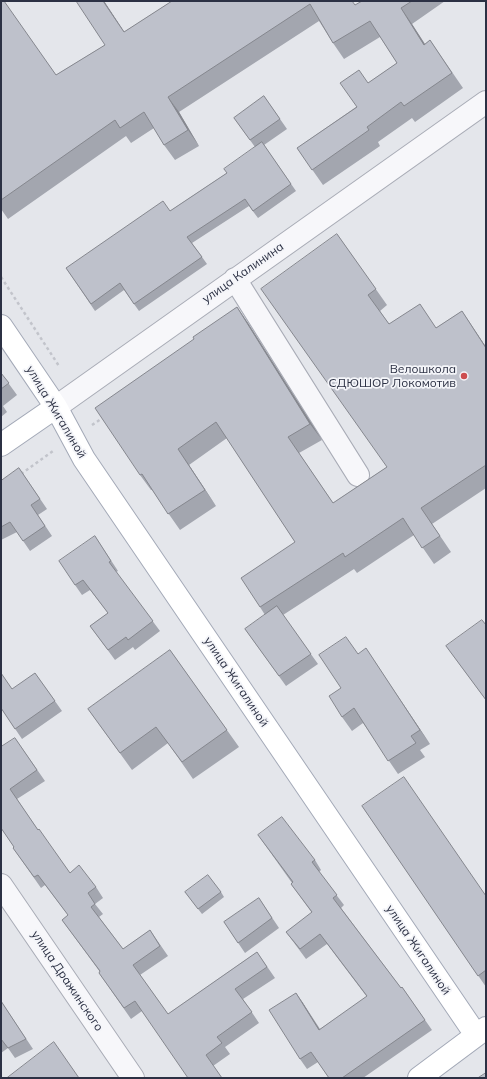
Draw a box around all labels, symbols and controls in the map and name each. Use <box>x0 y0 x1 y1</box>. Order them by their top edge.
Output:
street label: улица Калинина <box>199 239 287 307</box>
place label: Велошкола СДЮШОР Локомотив <box>329 362 456 390</box>
street label: улица Жигалиной <box>23 363 89 461</box>
marker: Велошкола СДЮШОР Локомотив <box>459 371 469 381</box>
street label: улица Жигалиной <box>201 634 271 730</box>
street label: улица Жигалиной <box>383 902 453 998</box>
street label: улица Дражинского <box>28 928 106 1034</box>

